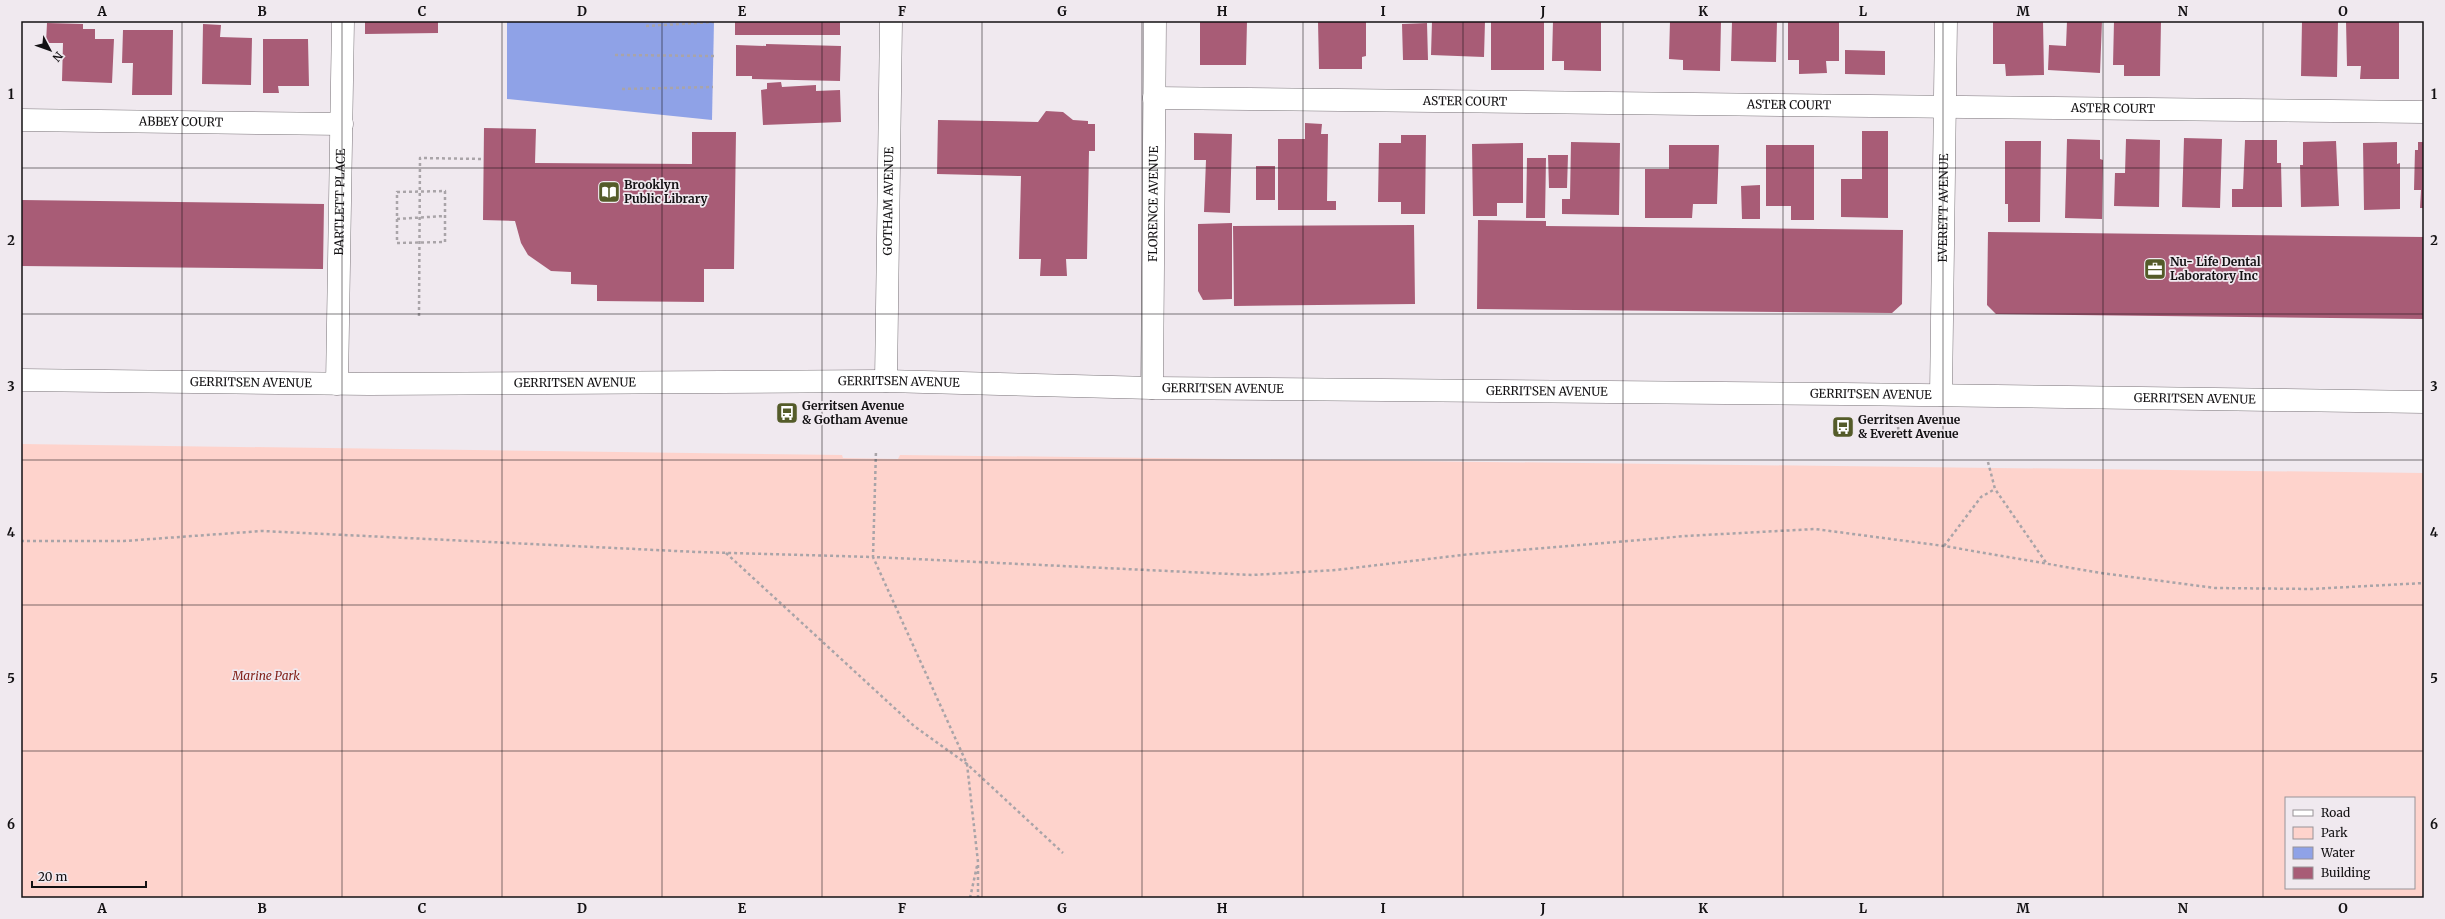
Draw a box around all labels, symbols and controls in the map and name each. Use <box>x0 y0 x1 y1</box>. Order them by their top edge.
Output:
text: A <box>96 3 107 20</box>
text: B <box>257 3 267 20</box>
text: C <box>418 3 427 20</box>
text: D <box>577 3 587 20</box>
text: E <box>738 3 747 20</box>
text: F <box>898 3 906 20</box>
text: G <box>1057 3 1067 20</box>
text: H <box>1217 3 1228 20</box>
text: I <box>1380 3 1386 20</box>
text: J <box>1539 3 1546 20</box>
text: K <box>1698 3 1708 20</box>
text: L <box>1859 3 1868 20</box>
text: M <box>2016 3 2030 20</box>
text: N <box>2178 3 2189 20</box>
text: O <box>2338 3 2348 20</box>
north arrow <box>30 30 70 70</box>
text: N <box>49 49 66 65</box>
text: 1 <box>8 86 14 103</box>
text: 1 <box>2431 86 2437 103</box>
street label: ASTER COURT <box>1422 93 1508 109</box>
street label: ASTER COURT <box>1746 97 1832 112</box>
street label: ASTER COURT <box>2070 100 2156 116</box>
street label: ABBEY COURT <box>138 113 224 130</box>
street label: GOTHAM AVENUE <box>880 146 896 255</box>
street label: FLORENCE AVENUE <box>1145 146 1161 262</box>
street label: BARTLETT PLACE <box>331 148 348 256</box>
street label: EVERETT AVENUE <box>1935 153 1951 262</box>
place label: Brooklyn Public Library <box>624 177 709 206</box>
library icon: Brooklyn Public Library <box>596 179 622 205</box>
text: 2 <box>7 232 15 249</box>
text: 2 <box>2430 232 2438 249</box>
place label: Nu- Life Dental Laboratory Inc <box>2170 254 2261 283</box>
office icon: Nu- Life Dental Laboratory Inc <box>2142 256 2168 282</box>
street label: GERRITSEN AVENUE <box>838 373 960 390</box>
street label: GERRITSEN AVENUE <box>190 374 312 390</box>
street label: GERRITSEN AVENUE <box>514 374 636 390</box>
text: 3 <box>7 378 15 395</box>
text: 3 <box>2430 378 2438 395</box>
street label: GERRITSEN AVENUE <box>1162 380 1284 396</box>
street label: GERRITSEN AVENUE <box>1486 383 1608 399</box>
street label: GERRITSEN AVENUE <box>1810 386 1932 402</box>
street label: GERRITSEN AVENUE <box>2134 390 2256 407</box>
place label: Gerritsen Avenue & Gotham Avenue <box>802 398 908 427</box>
bus stop icon: Gerritsen Avenue & Gotham Avenue <box>774 400 800 426</box>
place label: Gerritsen Avenue & Everett Avenue <box>1858 412 1961 441</box>
bus stop icon: Gerritsen Avenue & Everett Avenue <box>1830 414 1856 440</box>
text: 4 <box>7 524 16 541</box>
text: 4 <box>2430 524 2439 541</box>
park label: Marine Park <box>231 668 300 683</box>
text: 5 <box>7 670 15 687</box>
text: 5 <box>2430 670 2438 687</box>
legend <box>2285 797 2415 889</box>
text: Road <box>2321 805 2350 820</box>
text: 6 <box>7 816 15 833</box>
text: 6 <box>2430 816 2438 833</box>
text: Park <box>2321 825 2348 840</box>
text: Water <box>2320 845 2356 860</box>
scale bar <box>32 863 146 889</box>
text: Building <box>2321 865 2371 880</box>
text: 20 m <box>38 869 67 884</box>
text: A <box>96 900 107 917</box>
text: B <box>257 900 267 917</box>
text: C <box>418 900 427 917</box>
text: D <box>577 900 587 917</box>
text: E <box>738 900 747 917</box>
text: F <box>898 900 906 917</box>
text: G <box>1057 900 1067 917</box>
text: H <box>1217 900 1228 917</box>
text: I <box>1380 900 1386 917</box>
text: J <box>1539 900 1546 917</box>
text: K <box>1698 900 1708 917</box>
text: L <box>1859 900 1868 917</box>
text: M <box>2016 900 2030 917</box>
text: N <box>2178 900 2189 917</box>
text: O <box>2338 900 2348 917</box>

